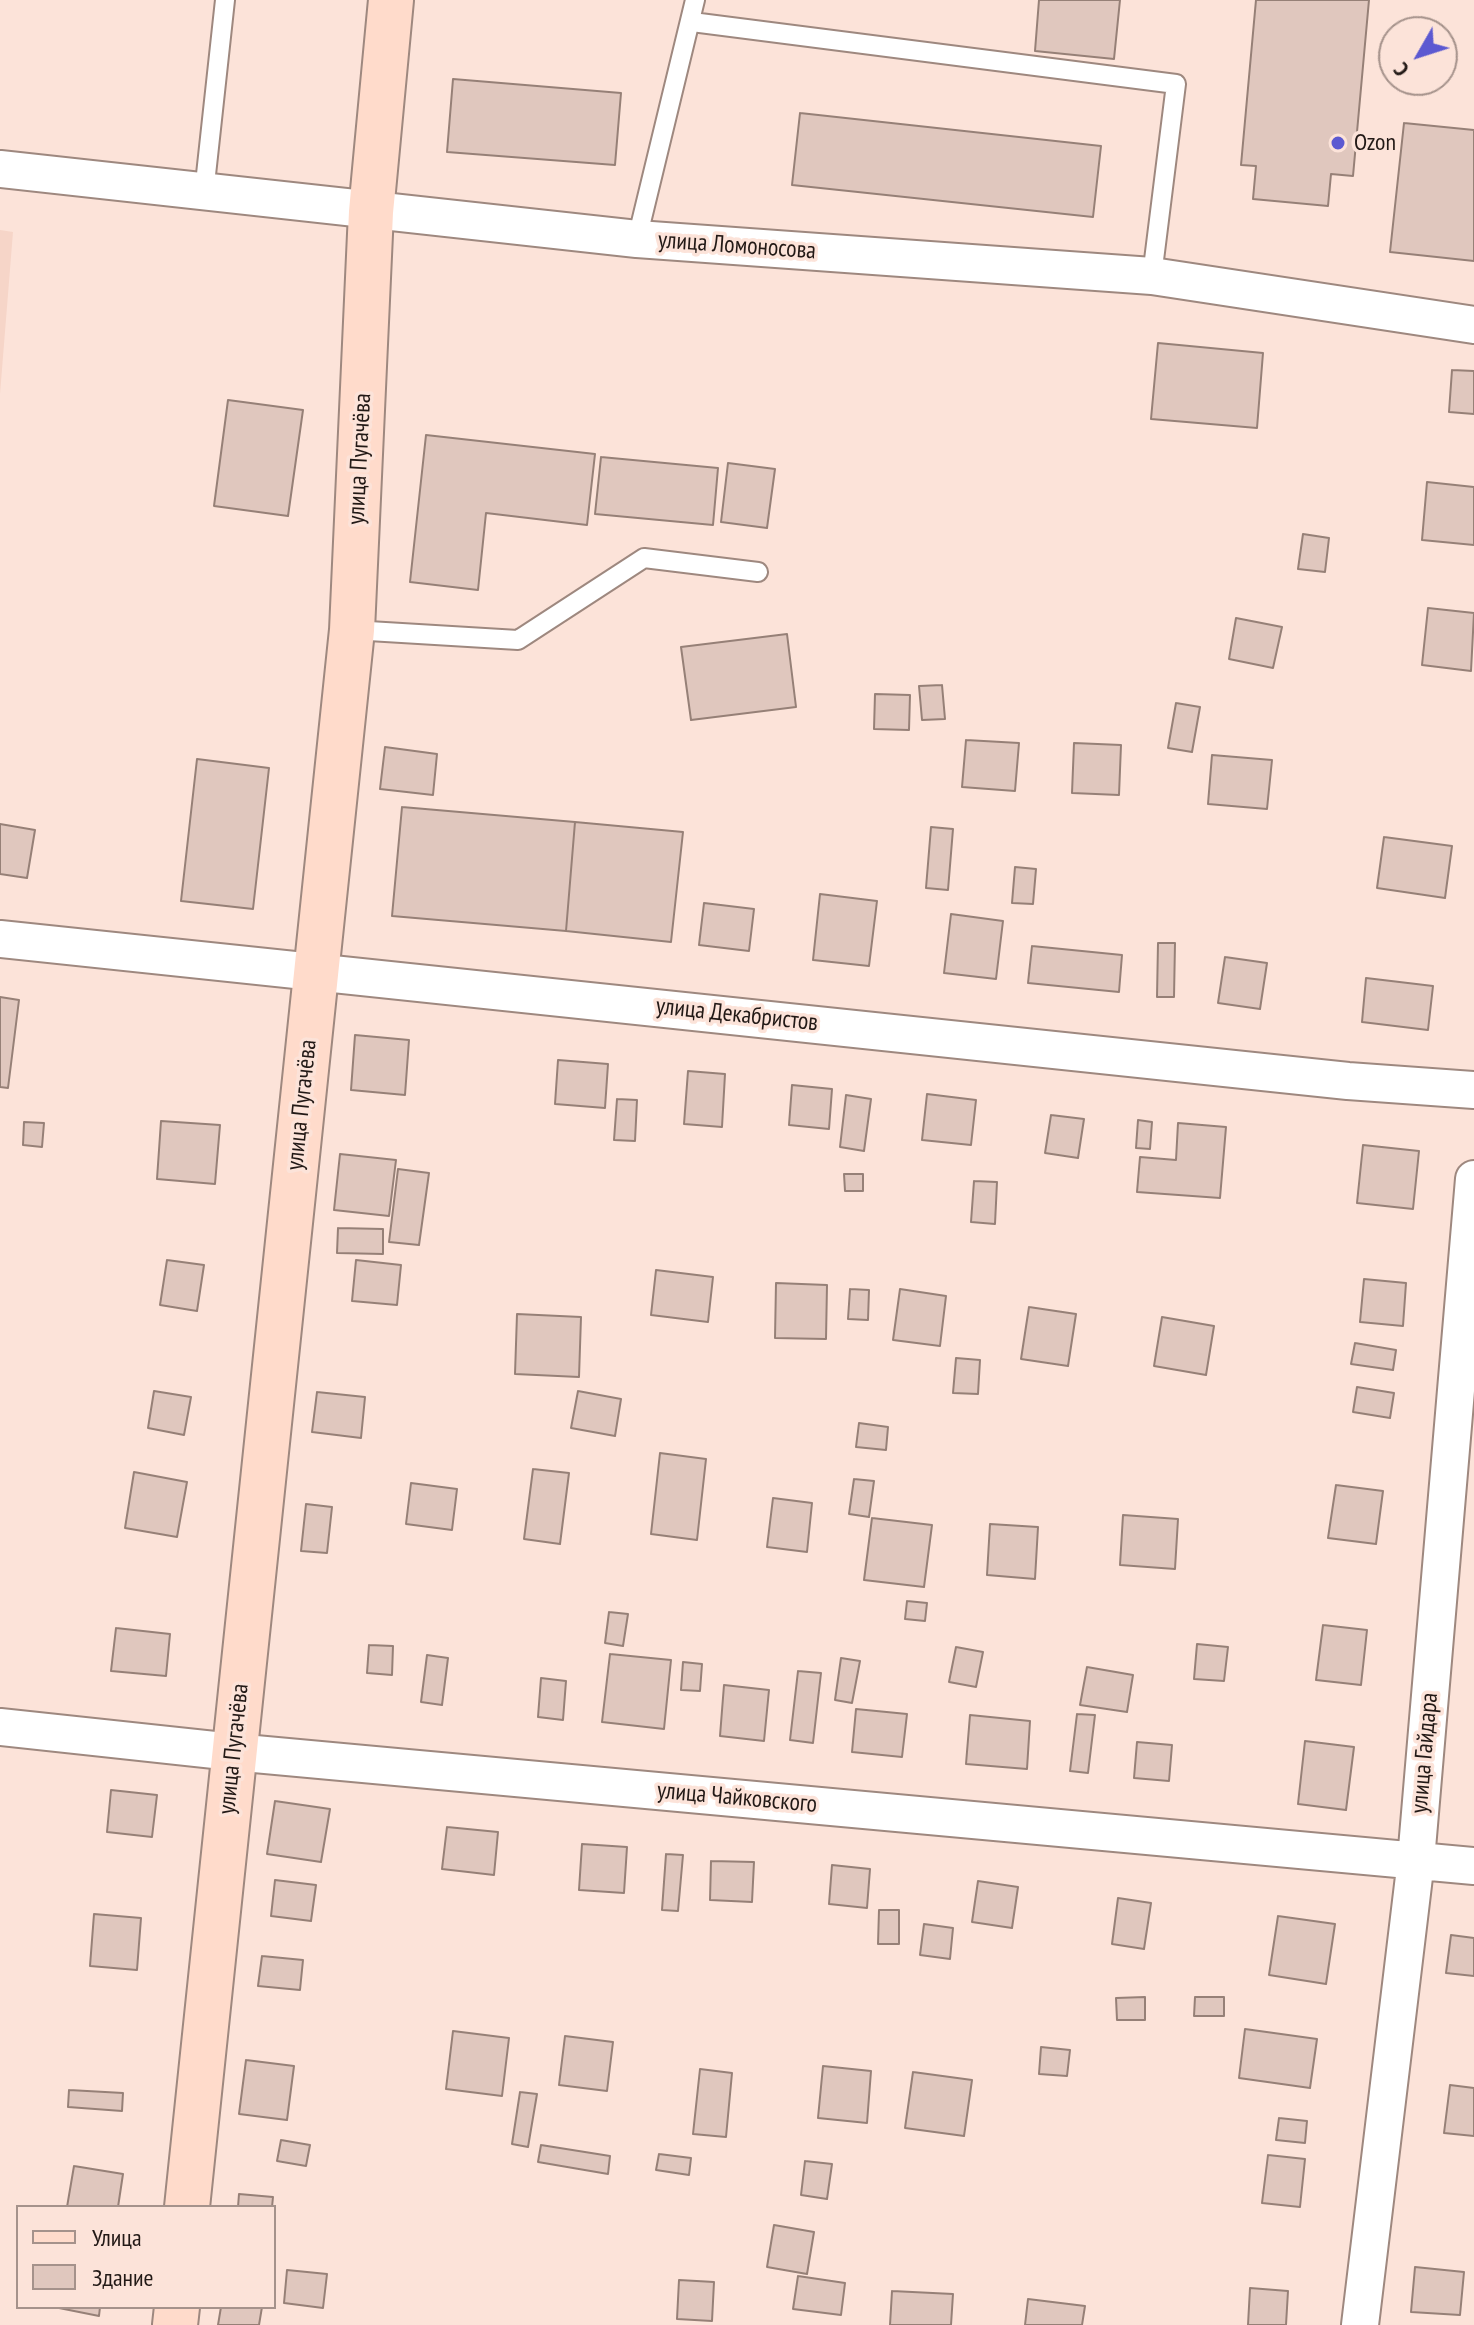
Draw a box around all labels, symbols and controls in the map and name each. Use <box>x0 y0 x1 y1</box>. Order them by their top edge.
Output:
north arrow <box>1378 16 1458 96</box>
text: С <box>1387 57 1415 83</box>
place label: Ozon <box>1354 129 1396 157</box>
marker: Ozon <box>1329 134 1347 152</box>
street label: улица Ломоносова <box>657 226 817 266</box>
street label: улица Пугачёва <box>342 393 378 525</box>
street label: улица Декабристов <box>655 992 819 1038</box>
street label: улица Пугачёва <box>281 1038 323 1172</box>
street label: улица Пугачёва <box>213 1682 255 1816</box>
street label: улица Гайдара <box>1405 1691 1445 1815</box>
street label: улица Чайковского <box>656 1777 818 1819</box>
legend <box>16 2205 276 2309</box>
text: Улица <box>92 2222 142 2253</box>
text: Здание <box>92 2262 153 2293</box>

